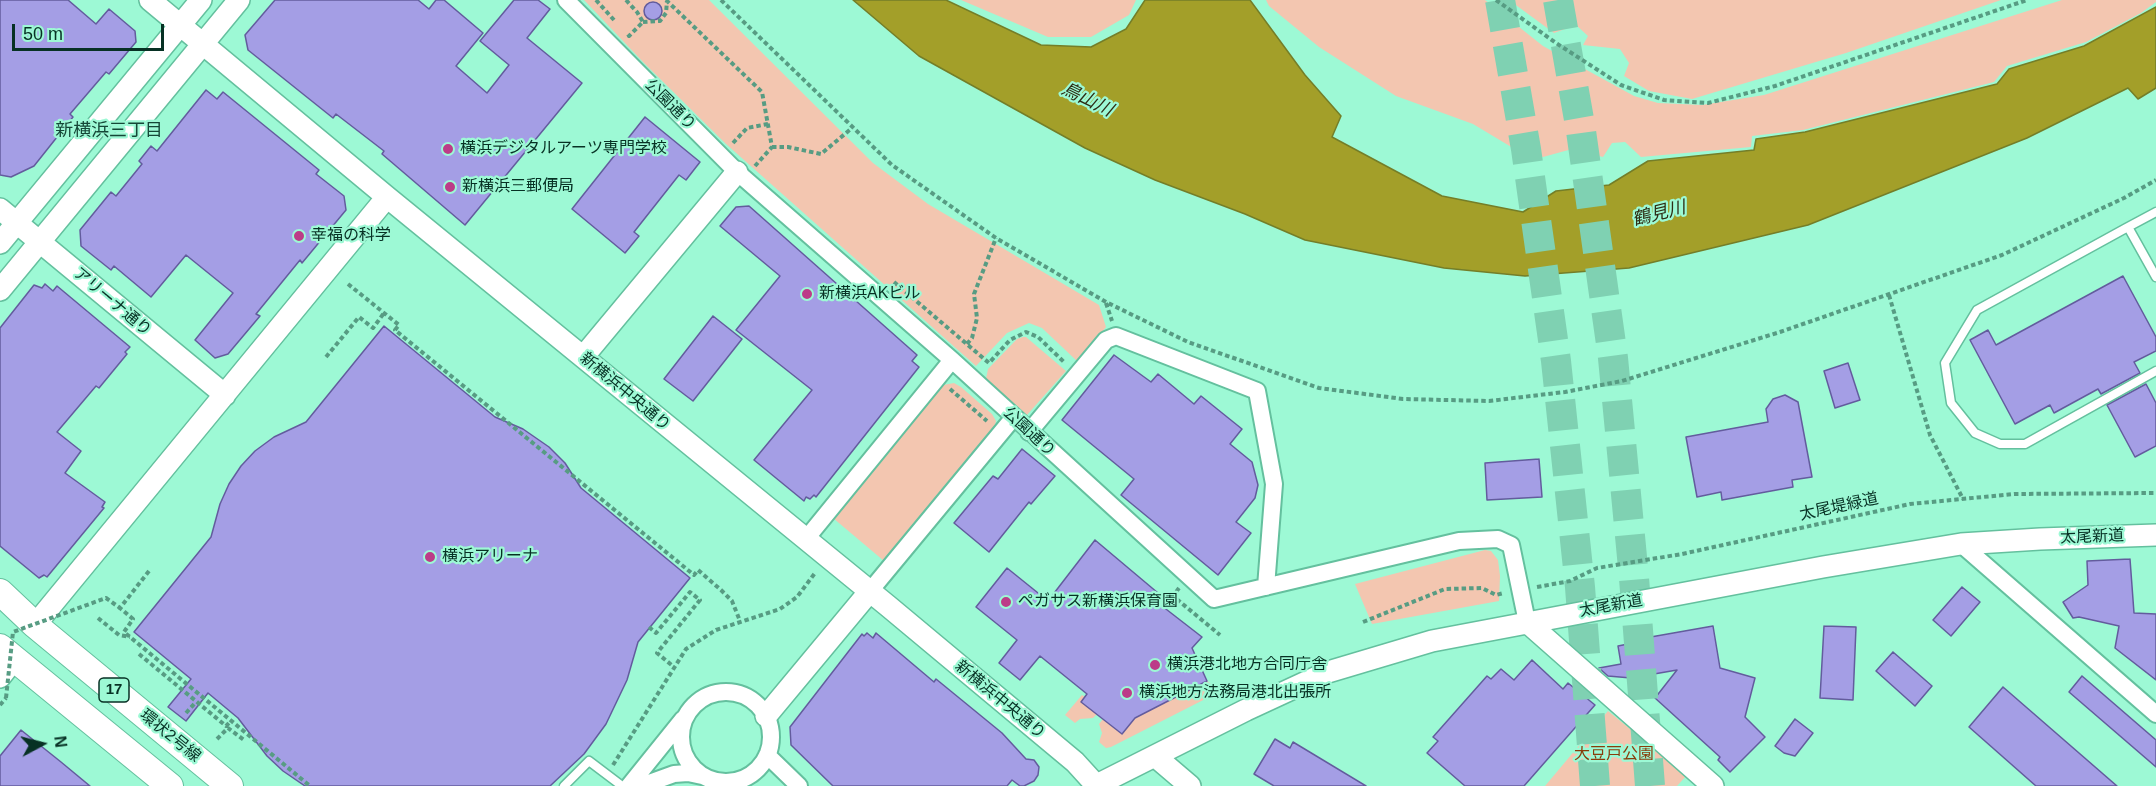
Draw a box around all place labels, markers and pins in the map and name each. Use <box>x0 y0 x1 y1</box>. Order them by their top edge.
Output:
place label: 横浜デジタルアーツ専門学校 <box>460 139 667 159</box>
marker: 横浜デジタルアーツ専門学校 <box>441 142 455 156</box>
place label: 新横浜三郵便局 <box>462 177 574 197</box>
marker: 新横浜三郵便局 <box>443 180 457 194</box>
place label: 幸福の科学 <box>311 226 391 246</box>
marker: 幸福の科学 <box>292 229 306 243</box>
place label: 新横浜AKビル <box>819 284 920 304</box>
marker: 新横浜AKビル <box>800 287 814 301</box>
place label: 横浜アリーナ <box>442 547 538 567</box>
marker: 横浜アリーナ <box>423 550 437 564</box>
place label: ペガサス新横浜保育園 <box>1018 592 1178 612</box>
marker: ペガサス新横浜保育園 <box>999 595 1013 609</box>
place label: 横浜港北地方合同庁舎 <box>1167 655 1327 675</box>
marker: 横浜港北地方合同庁舎 <box>1148 658 1162 672</box>
place label: 横浜地方法務局港北出張所 <box>1139 683 1331 703</box>
marker: 横浜地方法務局港北出張所 <box>1120 686 1134 700</box>

